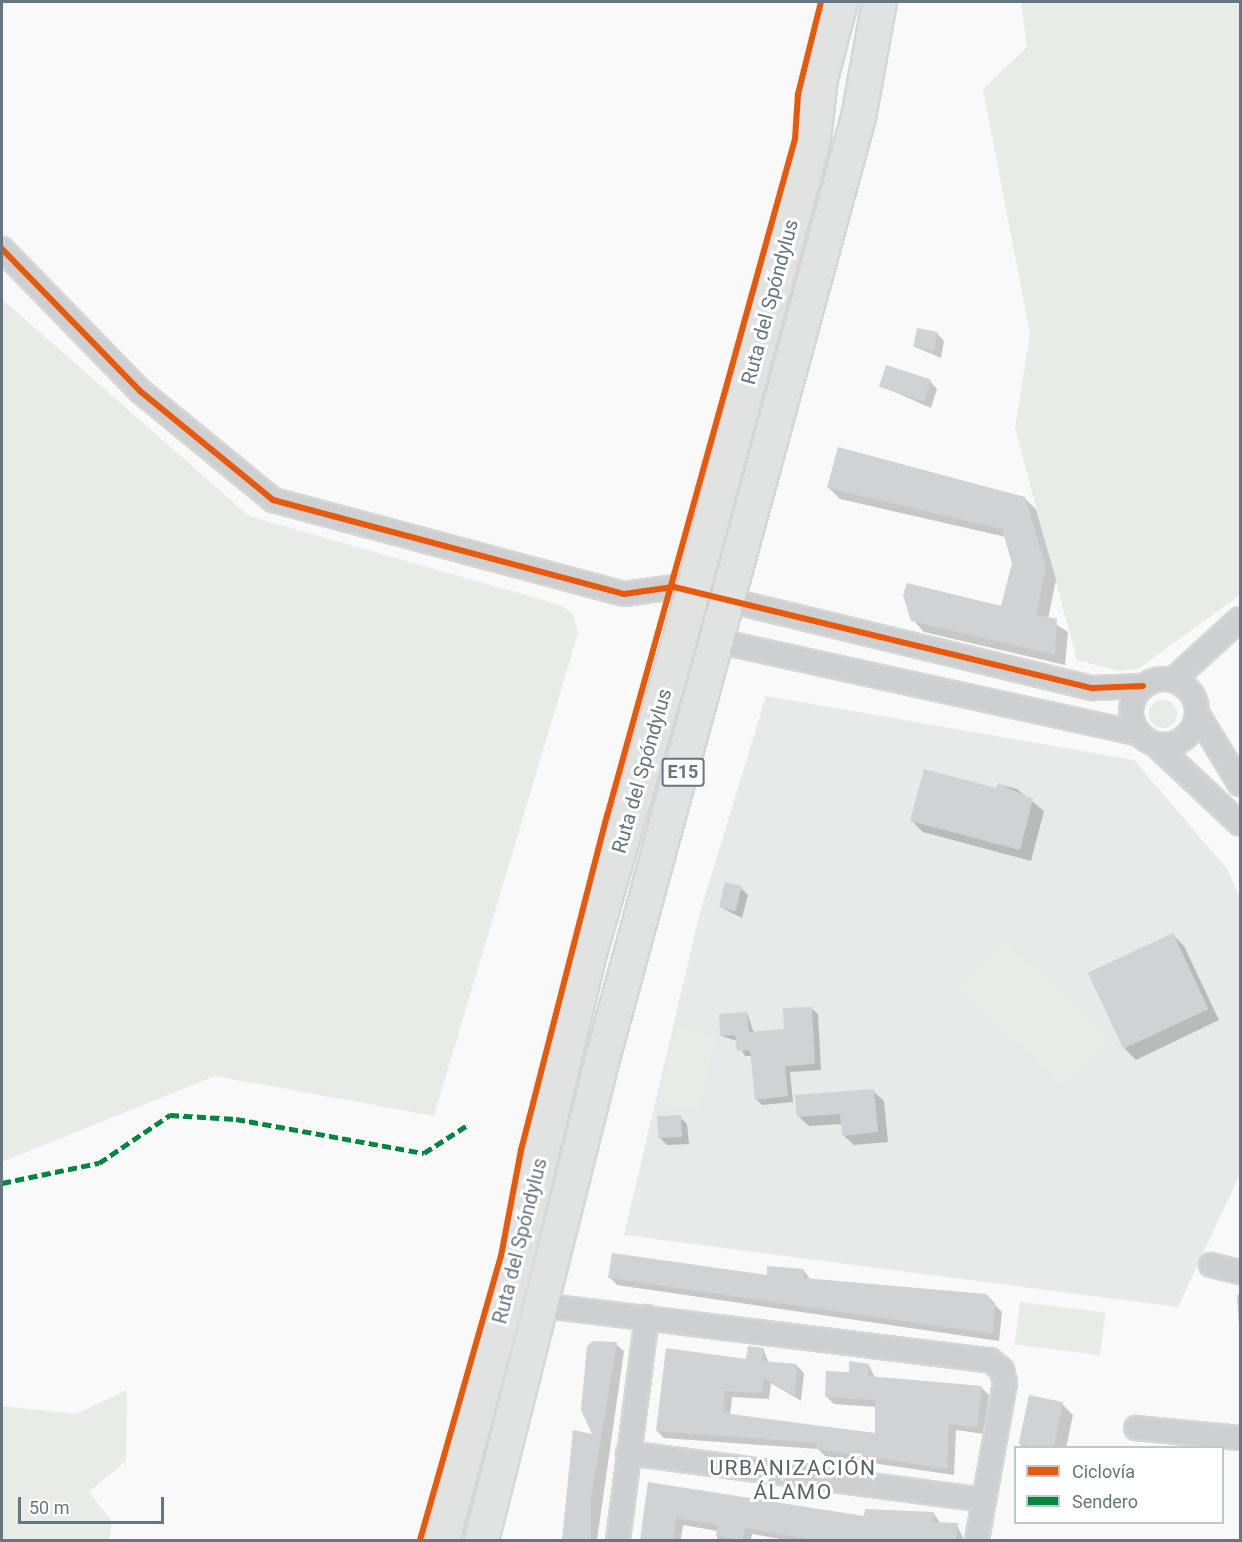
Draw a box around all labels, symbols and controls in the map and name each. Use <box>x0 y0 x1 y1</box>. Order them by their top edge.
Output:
street label: Ruta del Spóndylus <box>736 217 804 387</box>
street label: Ruta del Spóndylus <box>607 686 677 856</box>
road number: E15 <box>660 757 706 787</box>
street label: Ruta del Spóndylus <box>488 1156 552 1326</box>
legend <box>1014 1446 1224 1524</box>
district label: URBANIZACIÓN ÁLAMO <box>709 1455 877 1505</box>
text: Ciclovía <box>1072 1461 1135 1482</box>
scale bar <box>21 1485 166 1523</box>
text: Sendero <box>1072 1491 1138 1512</box>
text: 50 m <box>29 1497 69 1518</box>

